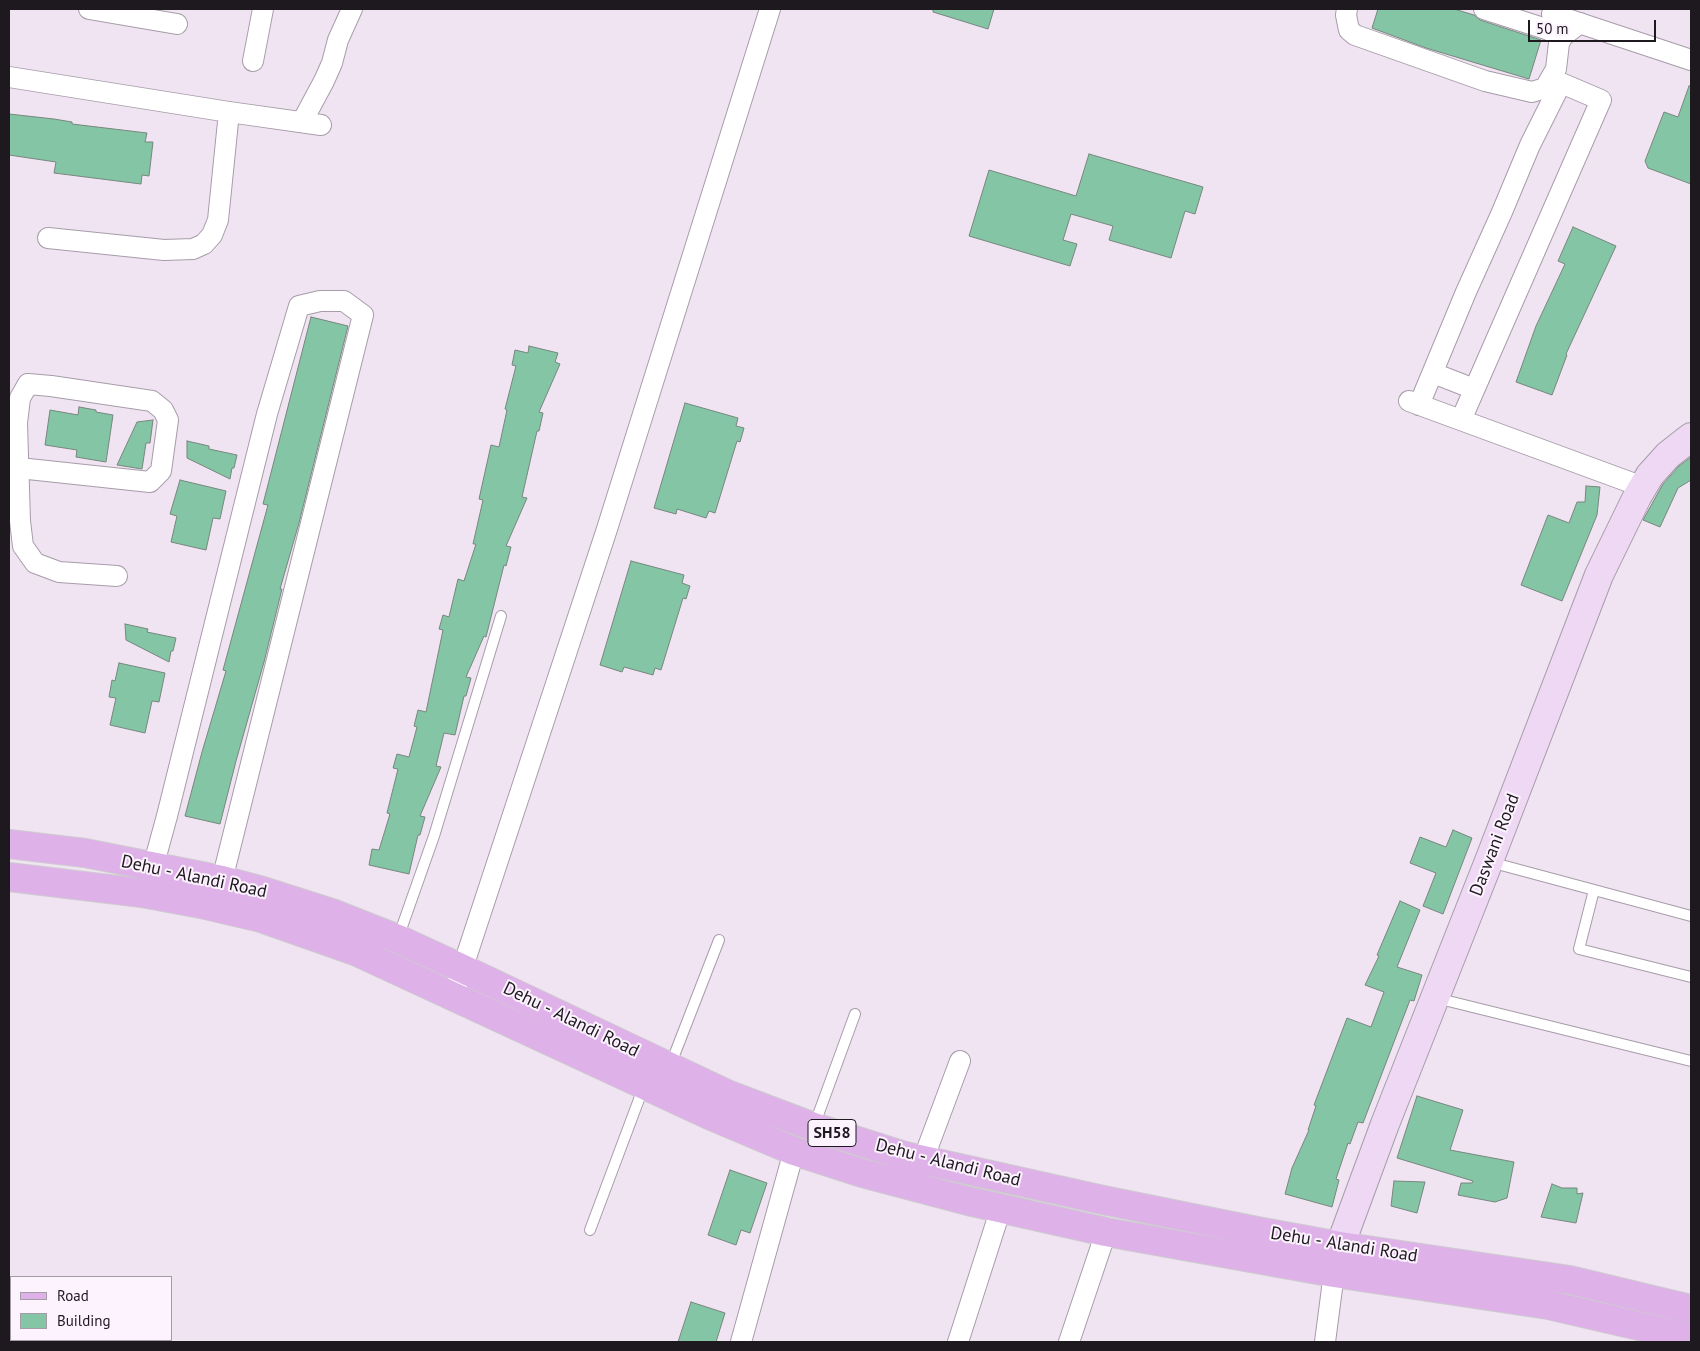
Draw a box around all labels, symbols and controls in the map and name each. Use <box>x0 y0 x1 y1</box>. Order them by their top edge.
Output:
scale bar <box>1530 10 1658 42</box>
text: 50 m <box>1536 19 1569 38</box>
street label: Daswani Road <box>1466 791 1524 899</box>
street label: Dehu - Alandi Road <box>119 851 269 903</box>
street label: Dehu - Alandi Road <box>500 978 642 1062</box>
road number: SH58 <box>808 1120 856 1146</box>
street label: Dehu - Alandi Road <box>873 1135 1023 1191</box>
street label: Dehu - Alandi Road <box>1269 1223 1419 1267</box>
legend <box>10 1276 172 1341</box>
text: Road <box>57 1286 89 1305</box>
text: Building <box>57 1311 111 1330</box>

